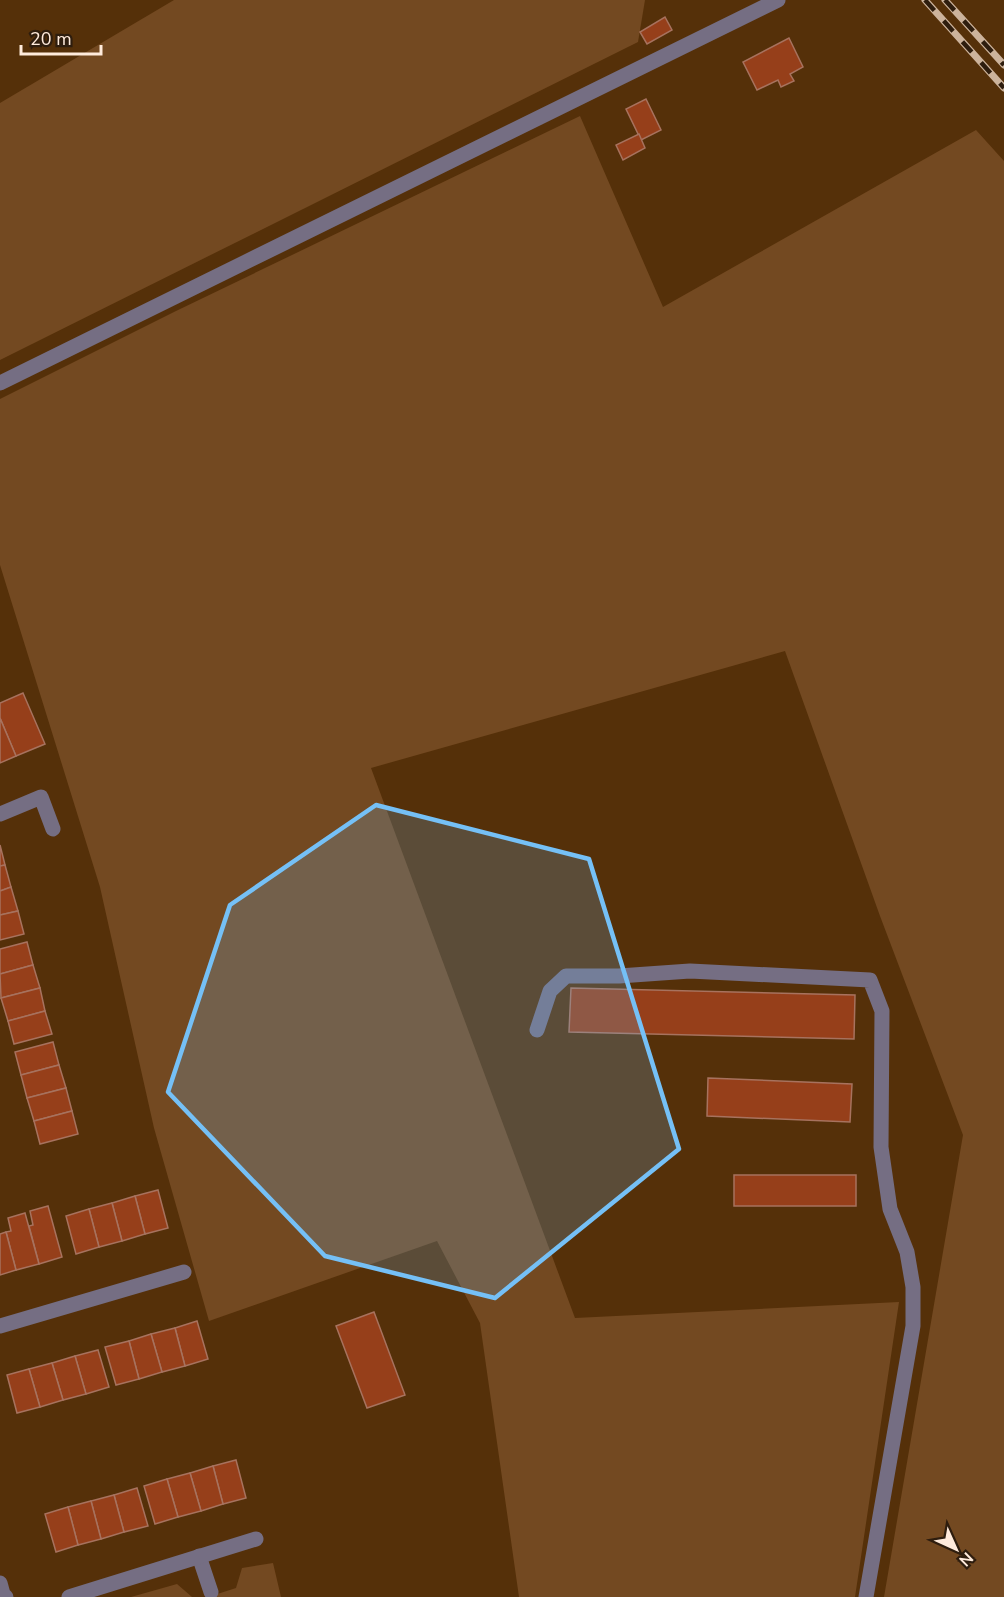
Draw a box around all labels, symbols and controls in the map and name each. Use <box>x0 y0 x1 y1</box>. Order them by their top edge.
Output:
scale bar <box>21 18 100 56</box>
text: 20 m <box>30 27 72 51</box>
north arrow <box>926 1519 986 1579</box>
text: N <box>954 1547 978 1571</box>

